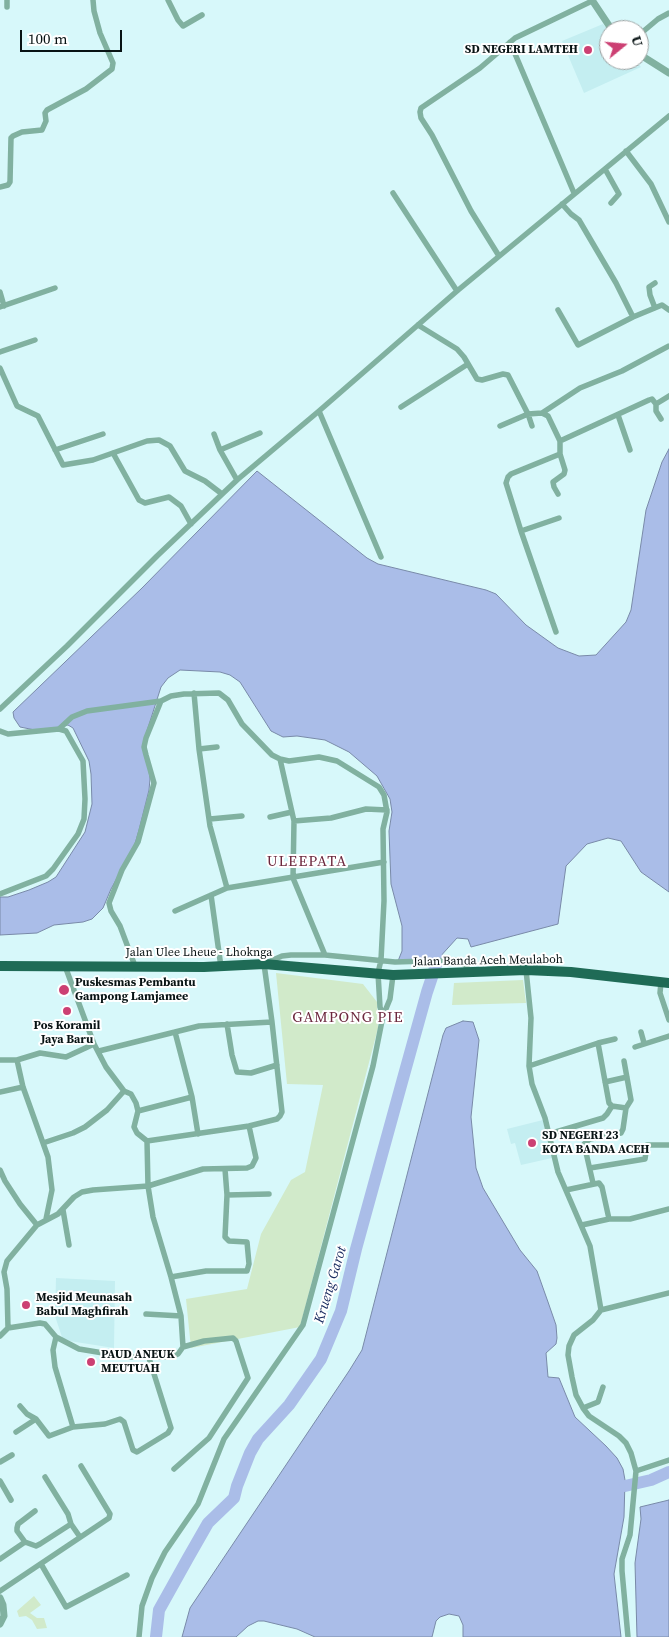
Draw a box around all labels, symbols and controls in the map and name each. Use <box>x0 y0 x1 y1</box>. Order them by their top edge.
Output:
scale bar <box>22 20 125 52</box>
north arrow <box>599 20 649 70</box>
text: 100 m <box>28 28 68 49</box>
text: U <box>626 33 648 49</box>
place label: SD NEGERI LAMTEH <box>465 43 578 57</box>
marker: SD NEGERI LAMTEH <box>582 44 594 56</box>
district label: ULEEPATA <box>266 853 348 871</box>
street label: Jalan Ulee Lheue - Lhoknga <box>126 946 272 960</box>
street label: Jalan Banda Aceh Meulaboh <box>413 952 563 970</box>
place label: Puskesmas Pembantu Gampong Lamjamee <box>75 976 195 1004</box>
marker: Puskesmas Pembantu Gampong Lamjamee <box>57 983 71 997</box>
marker: Pos Koramil Jaya Baru <box>61 1005 73 1017</box>
district label: GAMPONG PIE <box>291 1009 405 1027</box>
place label: Pos Koramil Jaya Baru <box>34 1019 100 1047</box>
place label: SD NEGERI 23 KOTA BANDA ACEH <box>542 1129 650 1157</box>
marker: SD NEGERI 23 KOTA BANDA ACEH <box>526 1137 538 1149</box>
water label: Krueng Garot <box>311 1245 351 1325</box>
place label: Mesjid Meunasah Babul Maghfirah <box>36 1291 132 1319</box>
marker: Mesjid Meunasah Babul Maghfirah <box>20 1299 32 1311</box>
place label: PAUD ANEUK MEUTUAH <box>101 1348 175 1376</box>
marker: PAUD ANEUK MEUTUAH <box>85 1356 97 1368</box>

